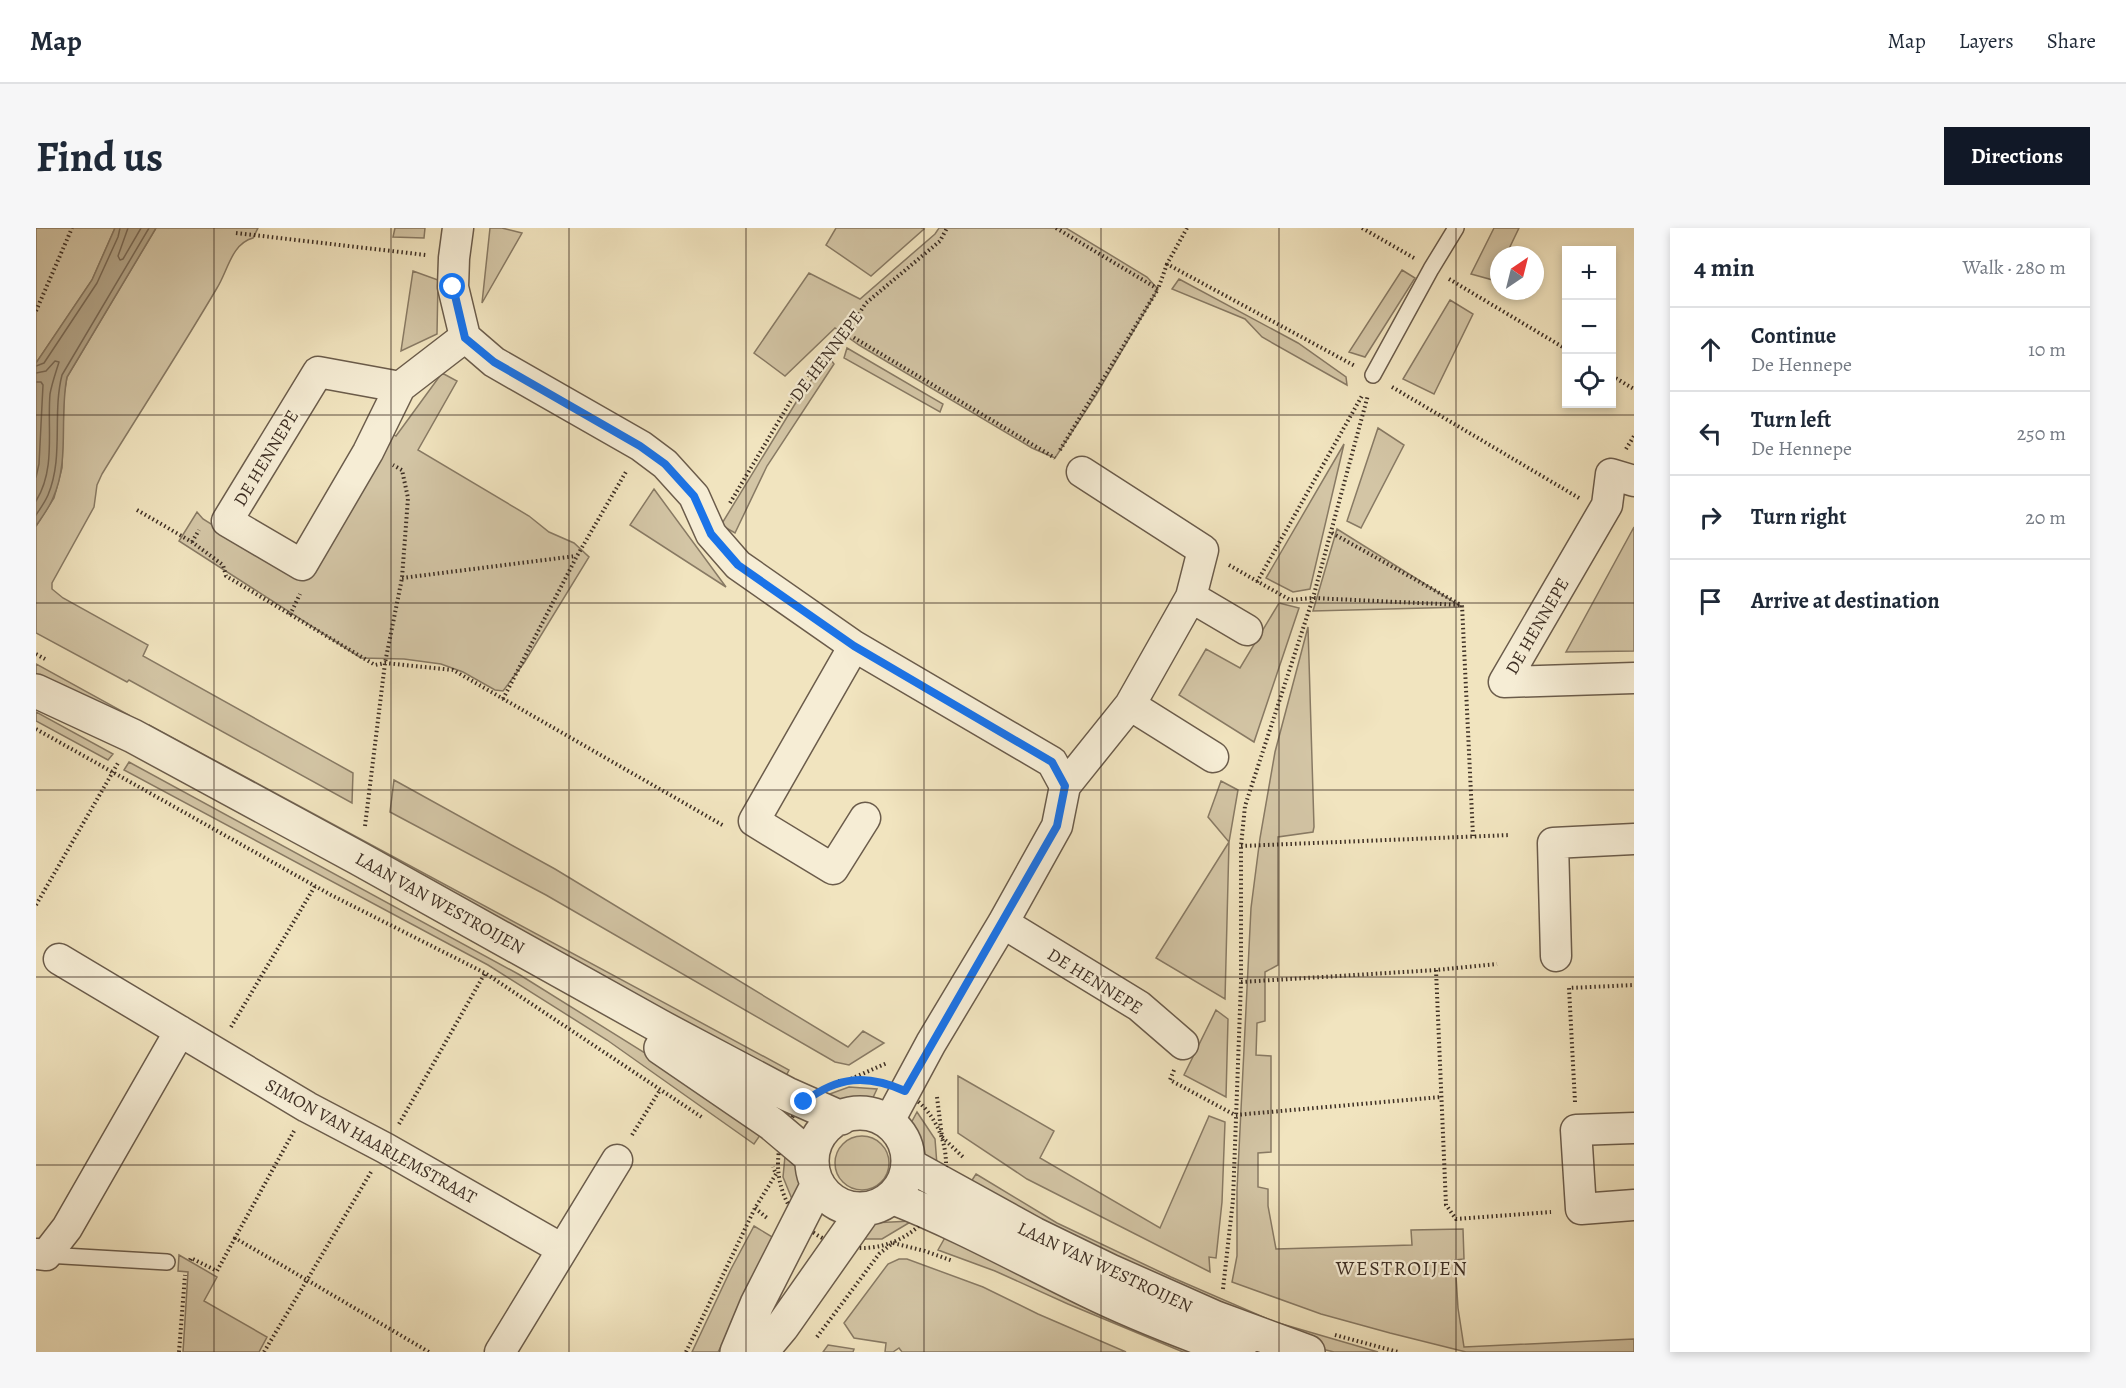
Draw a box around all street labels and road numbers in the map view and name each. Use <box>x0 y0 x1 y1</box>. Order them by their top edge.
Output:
street label: DE HENNEPE <box>784 306 868 406</box>
street label: DE HENNEPE <box>228 405 304 511</box>
street label: DE HENNEPE <box>1500 573 1574 679</box>
street label: LAAN VAN WESTROIJEN <box>351 846 529 960</box>
street label: DE HENNEPE <box>1043 942 1147 1020</box>
street label: SIMON VAN HAARLEMSTRAAT <box>261 1073 481 1209</box>
street label: LAAN VAN WESTROIJEN <box>1014 1216 1196 1318</box>

